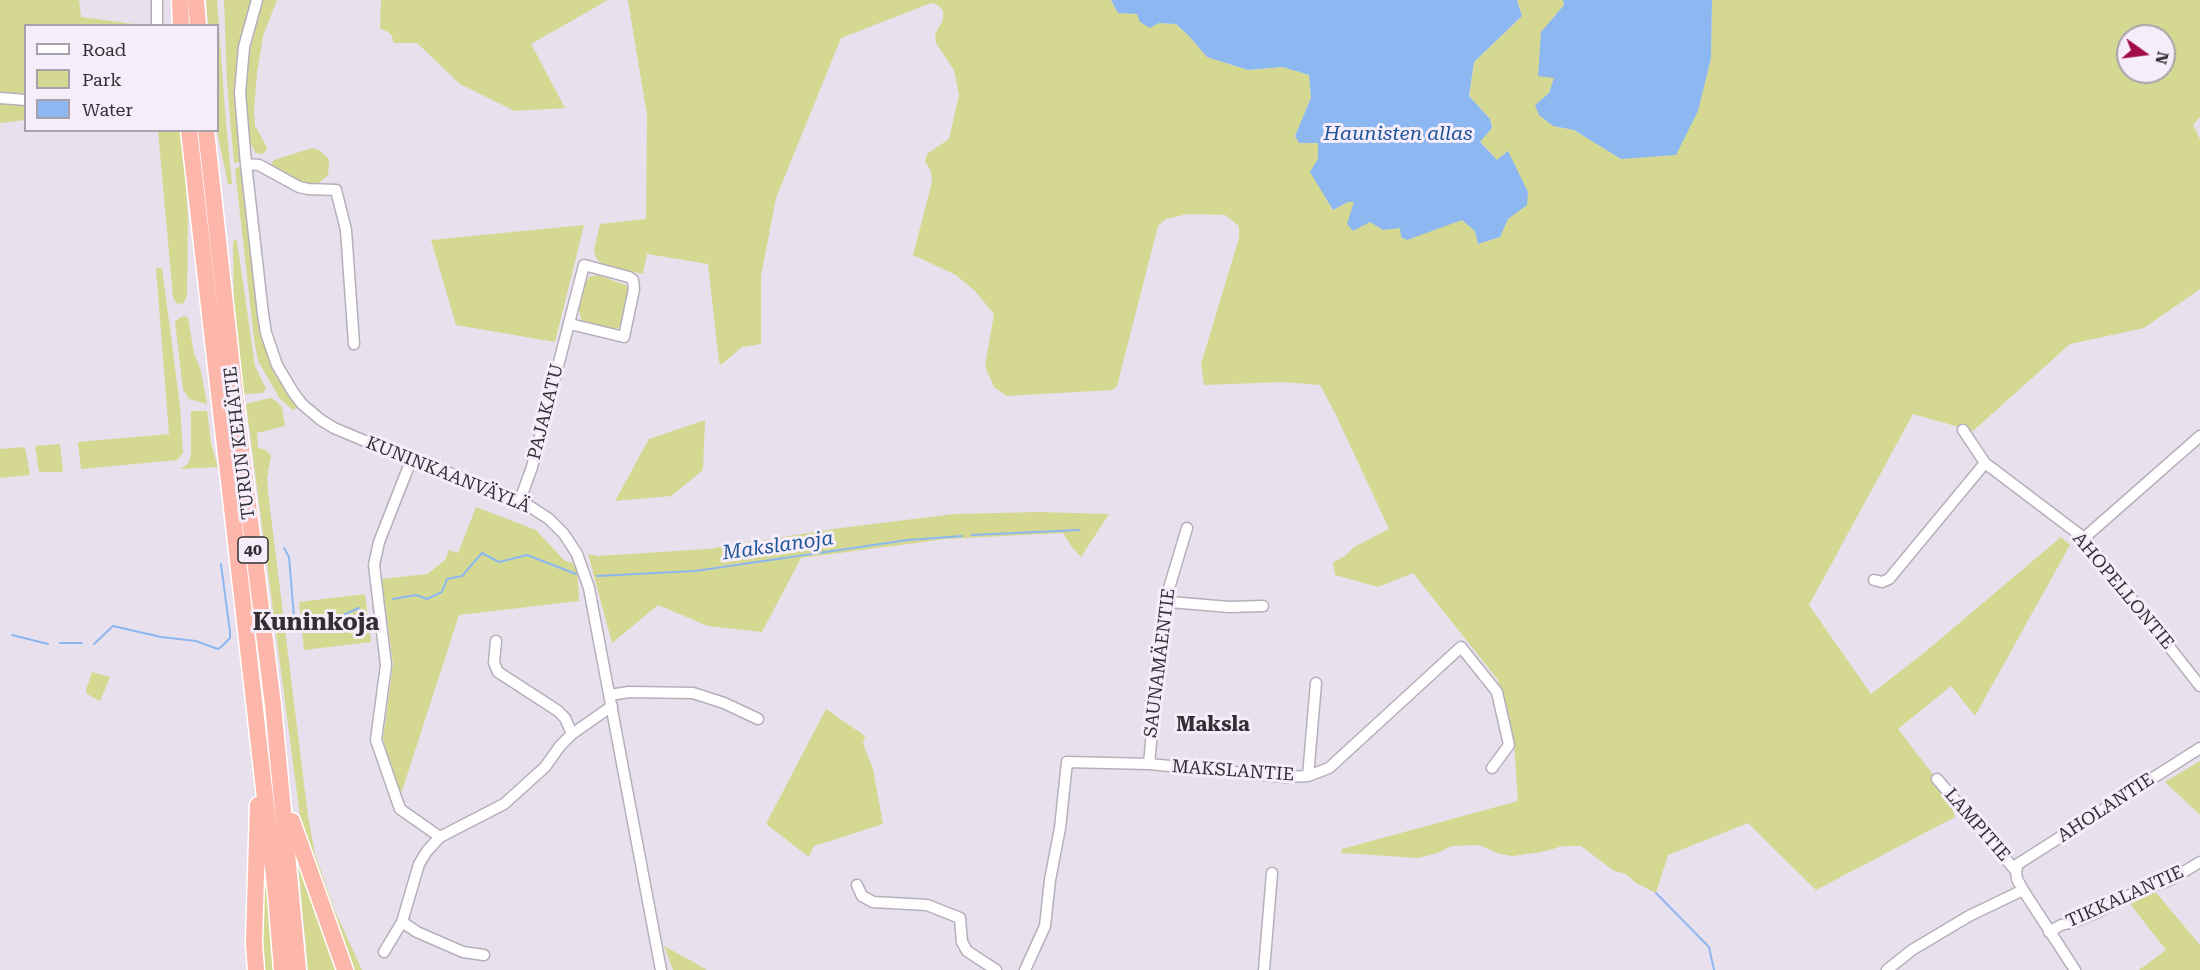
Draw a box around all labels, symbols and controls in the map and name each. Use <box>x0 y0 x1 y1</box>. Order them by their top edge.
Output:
legend <box>24 24 219 132</box>
north arrow <box>2116 24 2176 84</box>
text: Road <box>82 39 126 60</box>
text: N <box>2151 50 2173 66</box>
text: Park <box>82 69 122 90</box>
text: Water <box>82 99 133 120</box>
water label: Haunisten allas <box>1323 122 1473 146</box>
street label: PAJAKATU <box>524 362 568 462</box>
street label: TURUN KEHÄTIE <box>220 365 260 521</box>
street label: KUNINKAANVÄYLÄ <box>363 432 533 518</box>
water label: Makslanoja <box>721 526 835 566</box>
street label: AHOPELLONTIE <box>2068 528 2178 654</box>
road number: 40 <box>238 537 268 563</box>
street label: SAUNAMÄENTIE <box>1140 587 1180 739</box>
district label: Kuninkoja <box>253 609 379 637</box>
district label: Maksla <box>1176 713 1250 737</box>
street label: MAKSLANTIE <box>1171 756 1295 786</box>
street label: AHOLANTIE <box>2054 769 2158 847</box>
street label: LAMPITIE <box>1939 784 2015 866</box>
street label: TIKKALANTIE <box>2063 861 2187 933</box>

